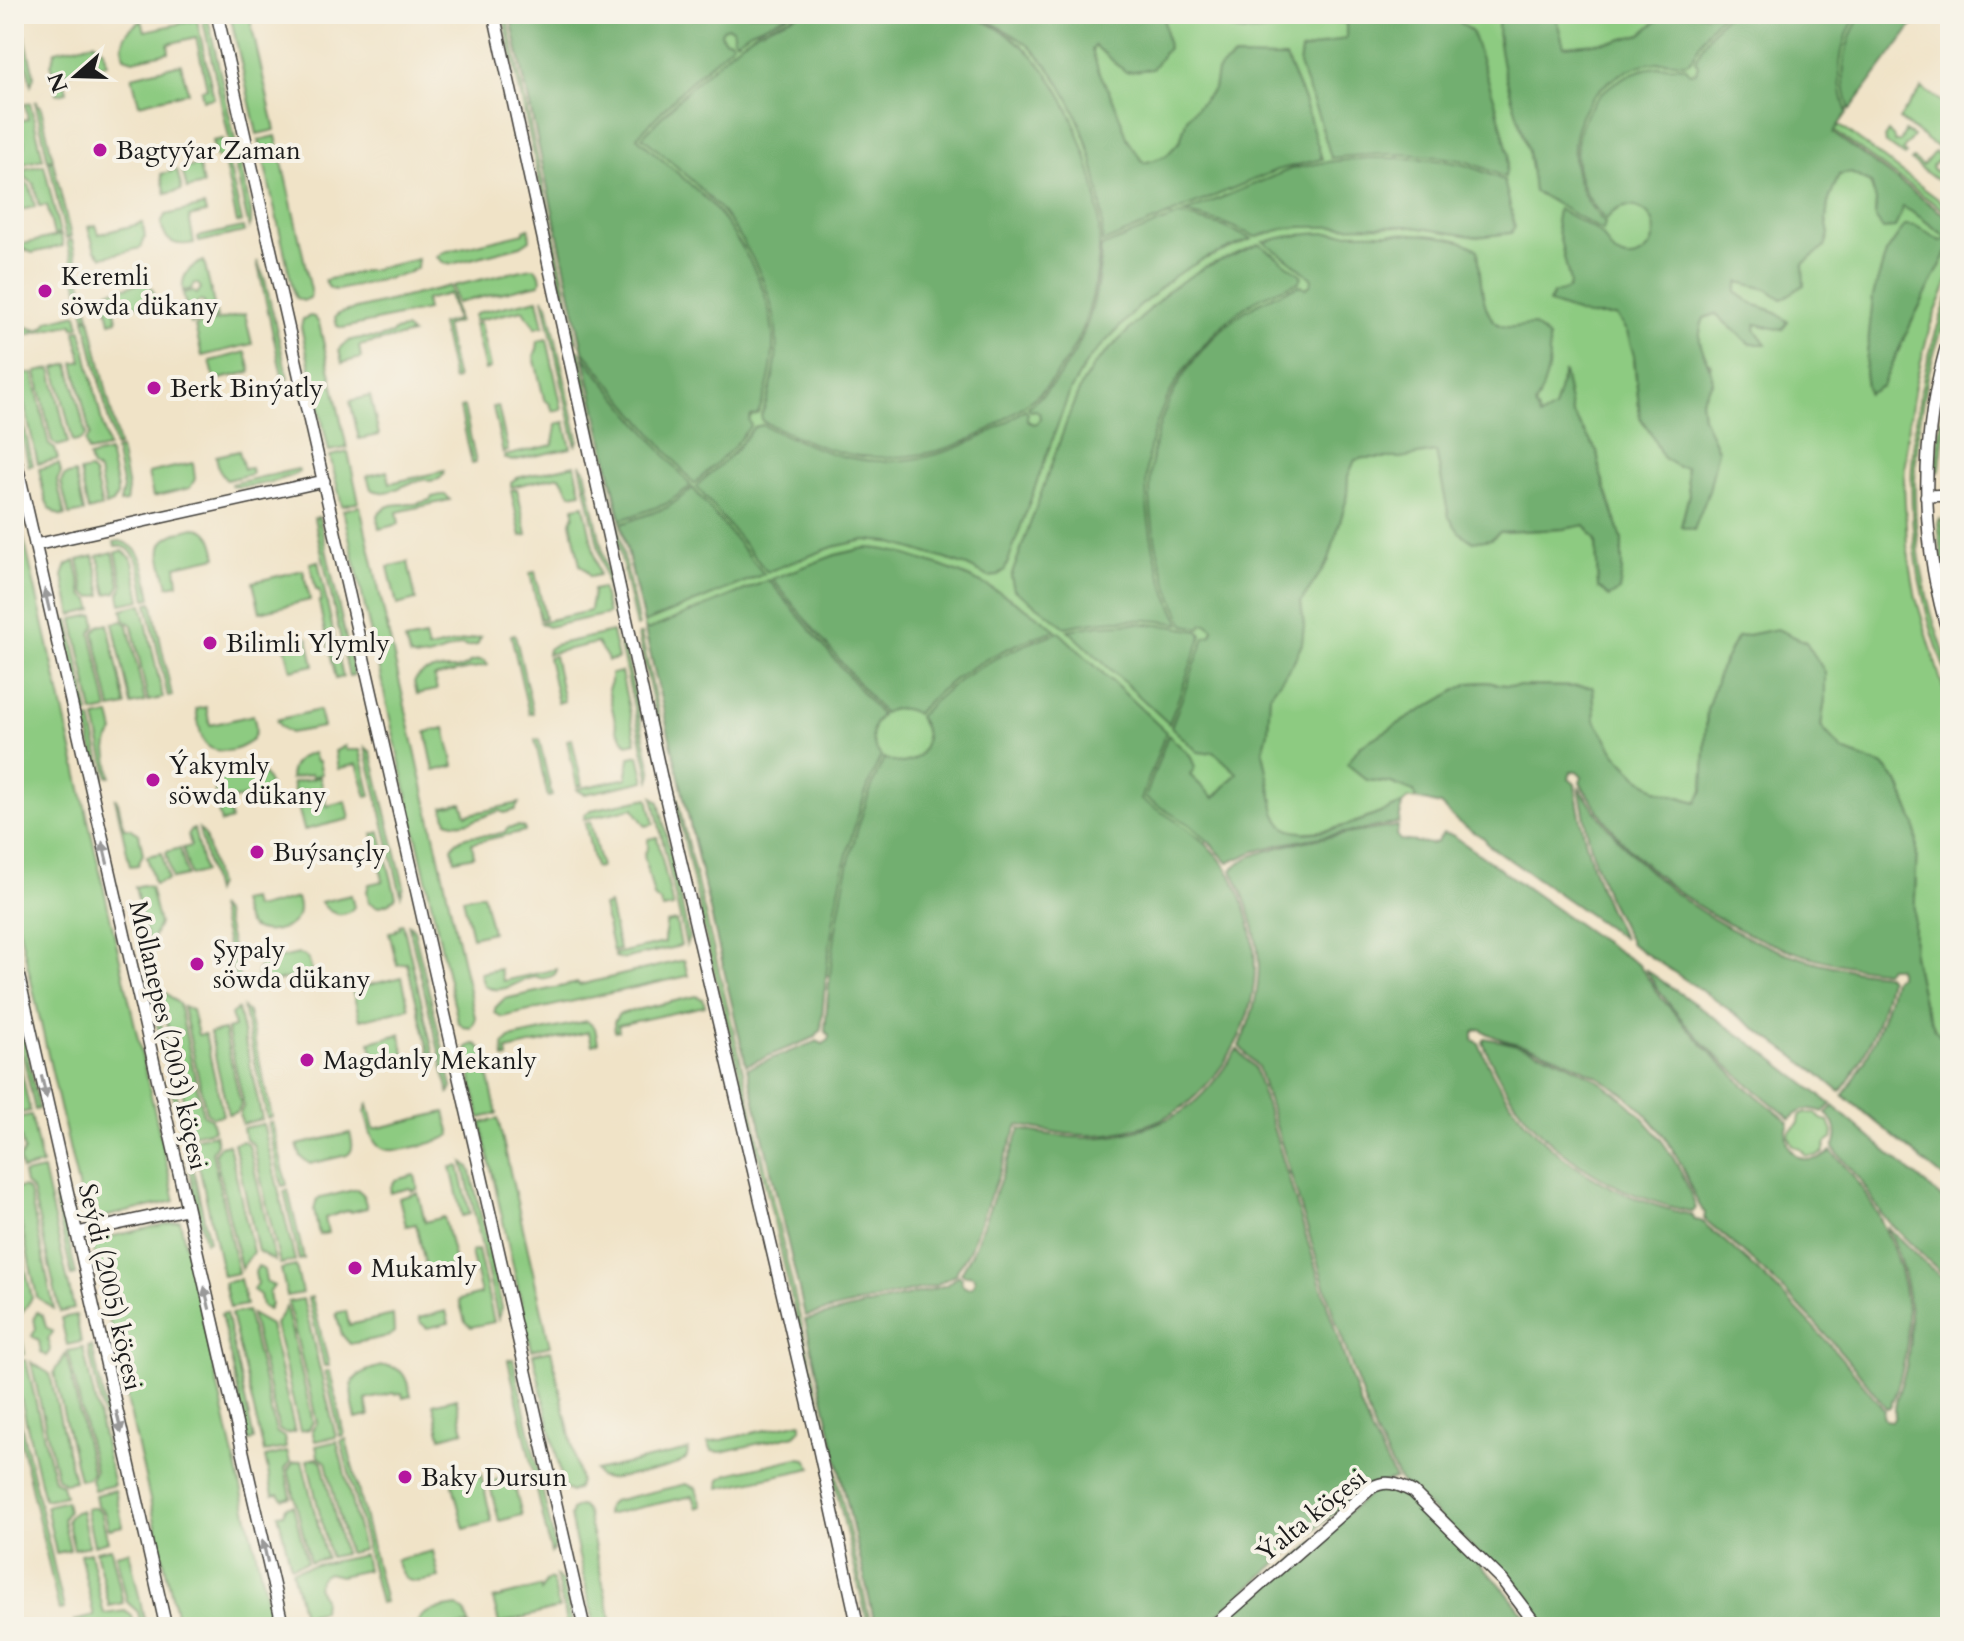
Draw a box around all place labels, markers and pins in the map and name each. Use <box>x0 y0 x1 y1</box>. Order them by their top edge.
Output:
place label: Bagtyýar Zaman <box>116 133 301 168</box>
marker: Bagtyýar Zaman <box>91 141 109 159</box>
place label: Keremli söwda dükany <box>61 259 219 324</box>
marker: Keremli söwda dükany <box>36 282 54 300</box>
place label: Berk Binýatly <box>170 371 324 406</box>
marker: Berk Binýatly <box>145 379 163 397</box>
place label: Bilimli Ylymly <box>226 626 390 661</box>
marker: Bilimli Ylymly <box>201 634 219 652</box>
place label: Ýakymly söwda dükany <box>169 748 327 813</box>
marker: Ýakymly söwda dükany <box>144 771 162 789</box>
place label: Buýsançly <box>273 835 386 870</box>
marker: Buýsançly <box>248 843 266 861</box>
place label: Şypaly söwda dükany <box>213 932 371 997</box>
marker: Şypaly söwda dükany <box>188 955 206 973</box>
place label: Magdanly Mekanly <box>323 1043 537 1078</box>
marker: Magdanly Mekanly <box>298 1051 316 1069</box>
place label: Mukamly <box>371 1251 478 1286</box>
marker: Mukamly <box>346 1259 364 1277</box>
place label: Baky Dursun <box>421 1460 567 1495</box>
marker: Baky Dursun <box>396 1468 414 1486</box>

